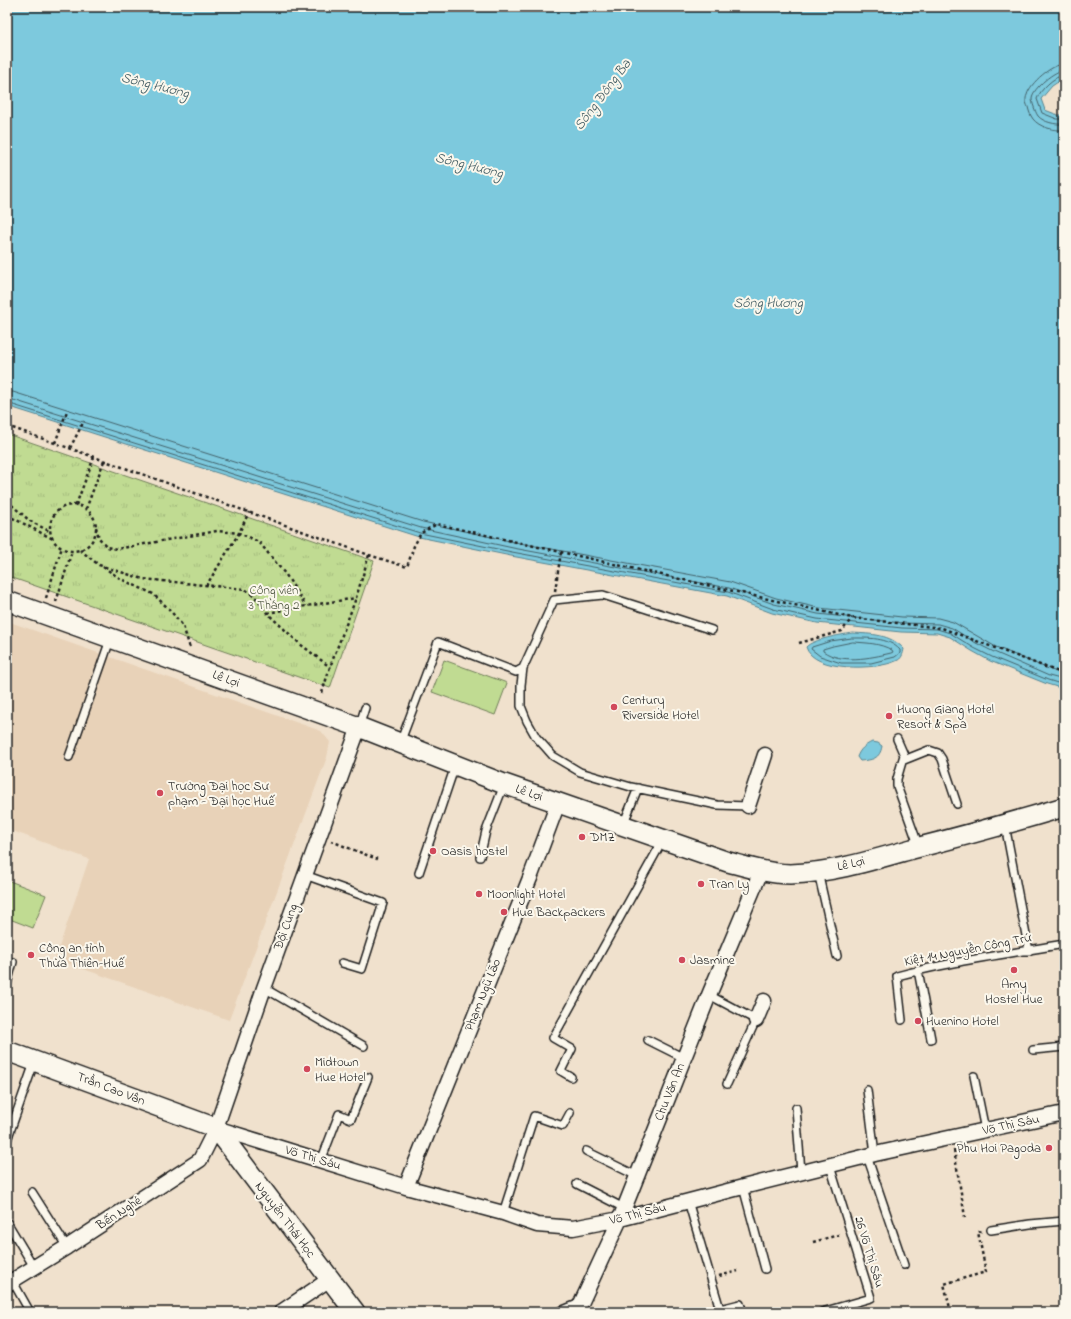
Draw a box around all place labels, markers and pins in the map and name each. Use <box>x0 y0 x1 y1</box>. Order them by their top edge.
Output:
place label: Century Riverside Hotel <box>622 691 699 725</box>
place label: Huong Giang Hotel Resort & Spa <box>897 700 994 734</box>
marker: Century Riverside Hotel <box>609 702 619 712</box>
marker: Huong Giang Hotel Resort & Spa <box>884 711 894 721</box>
place label: Trường Đại học Sư phạm - Đại học Huế <box>168 777 275 811</box>
marker: Trường Đại học Sư phạm - Đại học Huế <box>155 788 165 798</box>
place label: DMZ <box>589 828 615 847</box>
marker: DMZ <box>577 832 587 842</box>
place label: Oasis hostel <box>441 842 507 861</box>
marker: Oasis hostel <box>428 846 438 856</box>
place label: Tran Ly <box>709 875 749 895</box>
marker: Tran Ly <box>696 879 706 889</box>
place label: Moonlight Hotel <box>487 885 565 905</box>
marker: Moonlight Hotel <box>474 889 484 899</box>
place label: Hue Backpackers <box>512 903 606 922</box>
marker: Hue Backpackers <box>499 907 509 917</box>
place label: Công an tỉnh Thừa Thiên-Huế <box>39 939 125 973</box>
marker: Công an tỉnh Thừa Thiên-Huế <box>26 950 36 960</box>
place label: Jasmine <box>690 951 735 970</box>
marker: Jasmine <box>677 955 687 965</box>
marker: Amy Hostel Hue <box>1009 965 1019 975</box>
place label: Amy Hostel Hue <box>985 975 1043 1009</box>
place label: Huenino Hotel <box>926 1012 999 1031</box>
marker: Huenino Hotel <box>913 1016 923 1026</box>
place label: Midtown Hue Hotel <box>315 1053 366 1087</box>
marker: Midtown Hue Hotel <box>302 1064 312 1074</box>
place label: Phu Hoi Pagoda <box>957 1139 1041 1159</box>
marker: Phu Hoi Pagoda <box>1044 1143 1054 1153</box>

